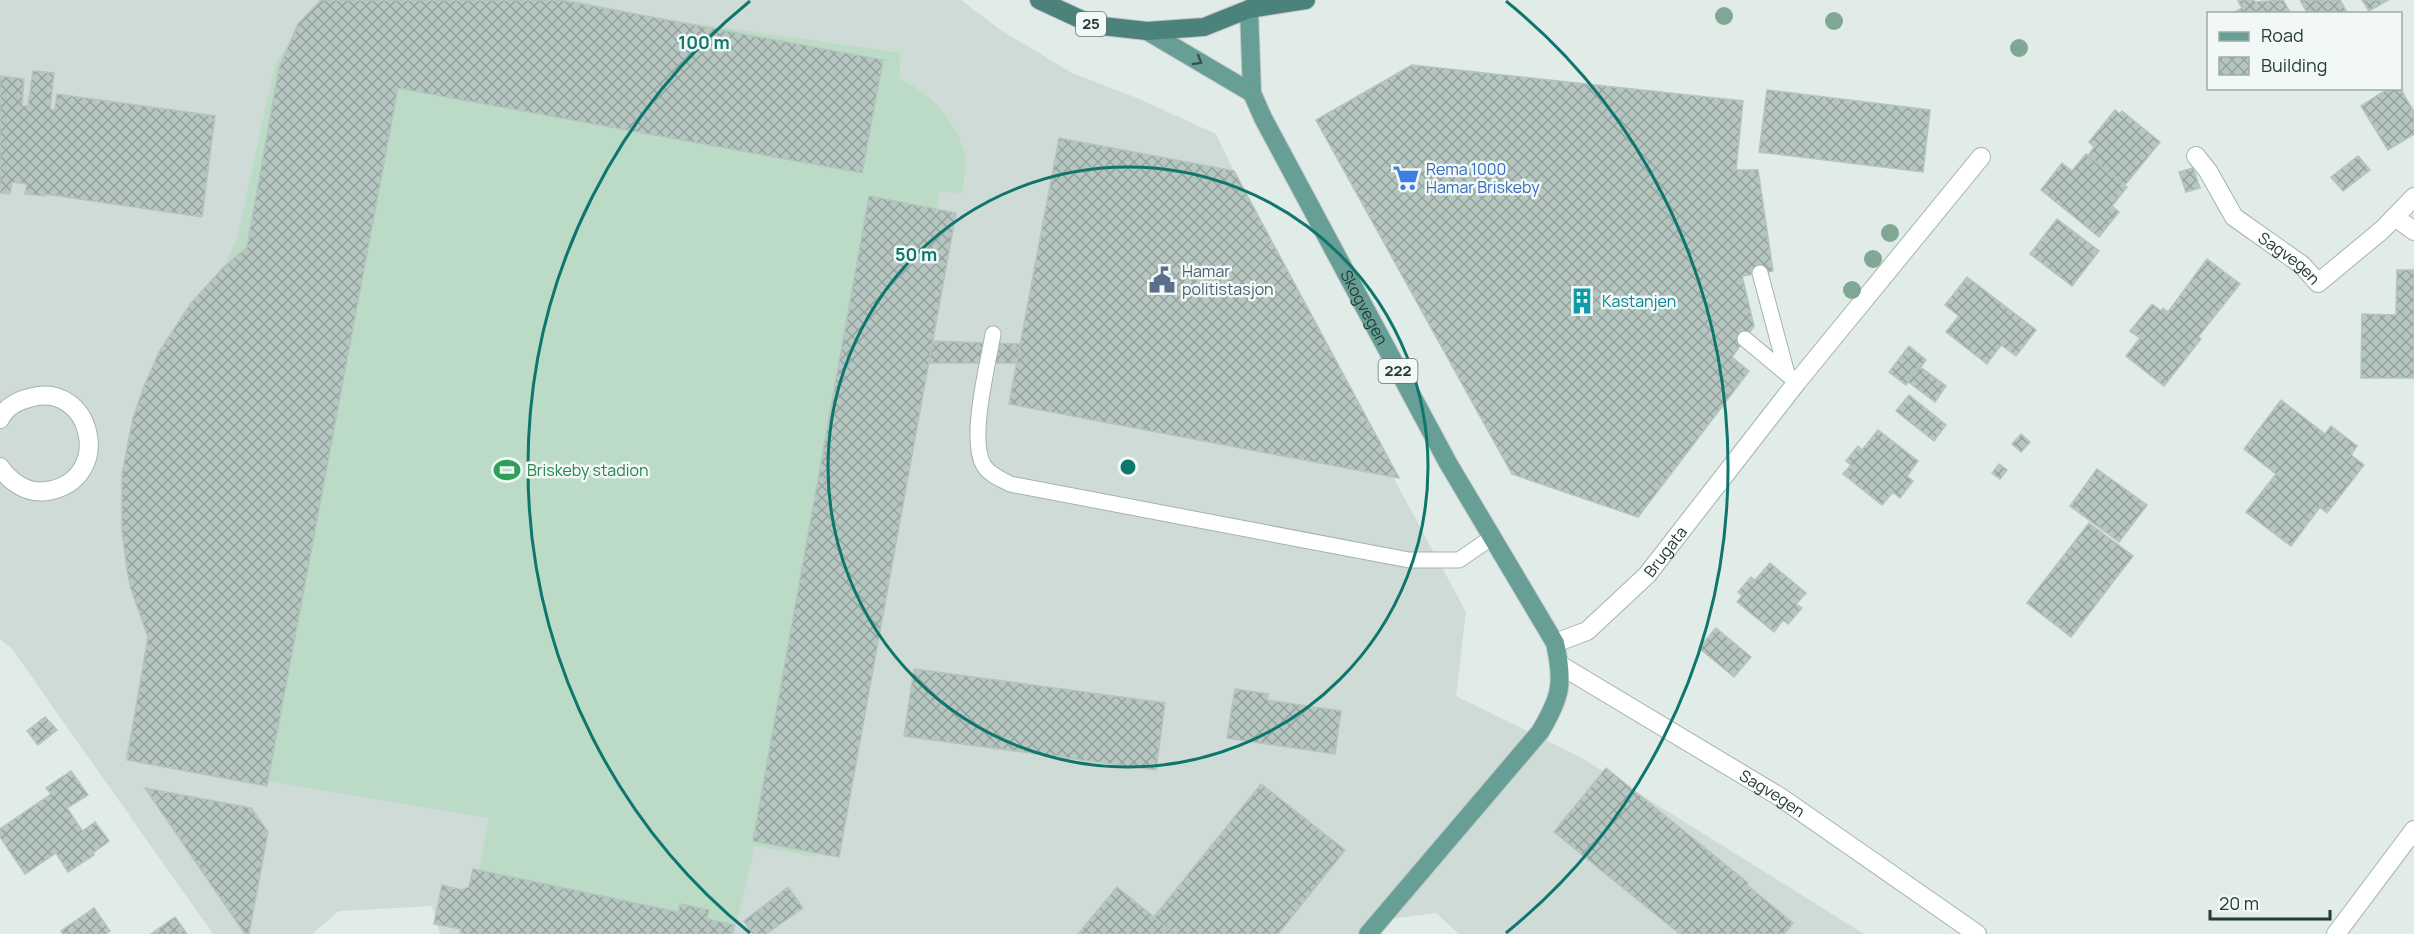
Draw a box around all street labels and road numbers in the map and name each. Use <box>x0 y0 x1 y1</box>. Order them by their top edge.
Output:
road number: 25 <box>1076 12 1106 36</box>
street label: Sagvegen <box>2254 227 2325 289</box>
street label: Skogvegen <box>1335 266 1393 348</box>
road number: 222 <box>1378 359 1418 383</box>
street label: Brugata <box>1639 522 1692 581</box>
street label: Sagvegen <box>1735 764 1809 822</box>

